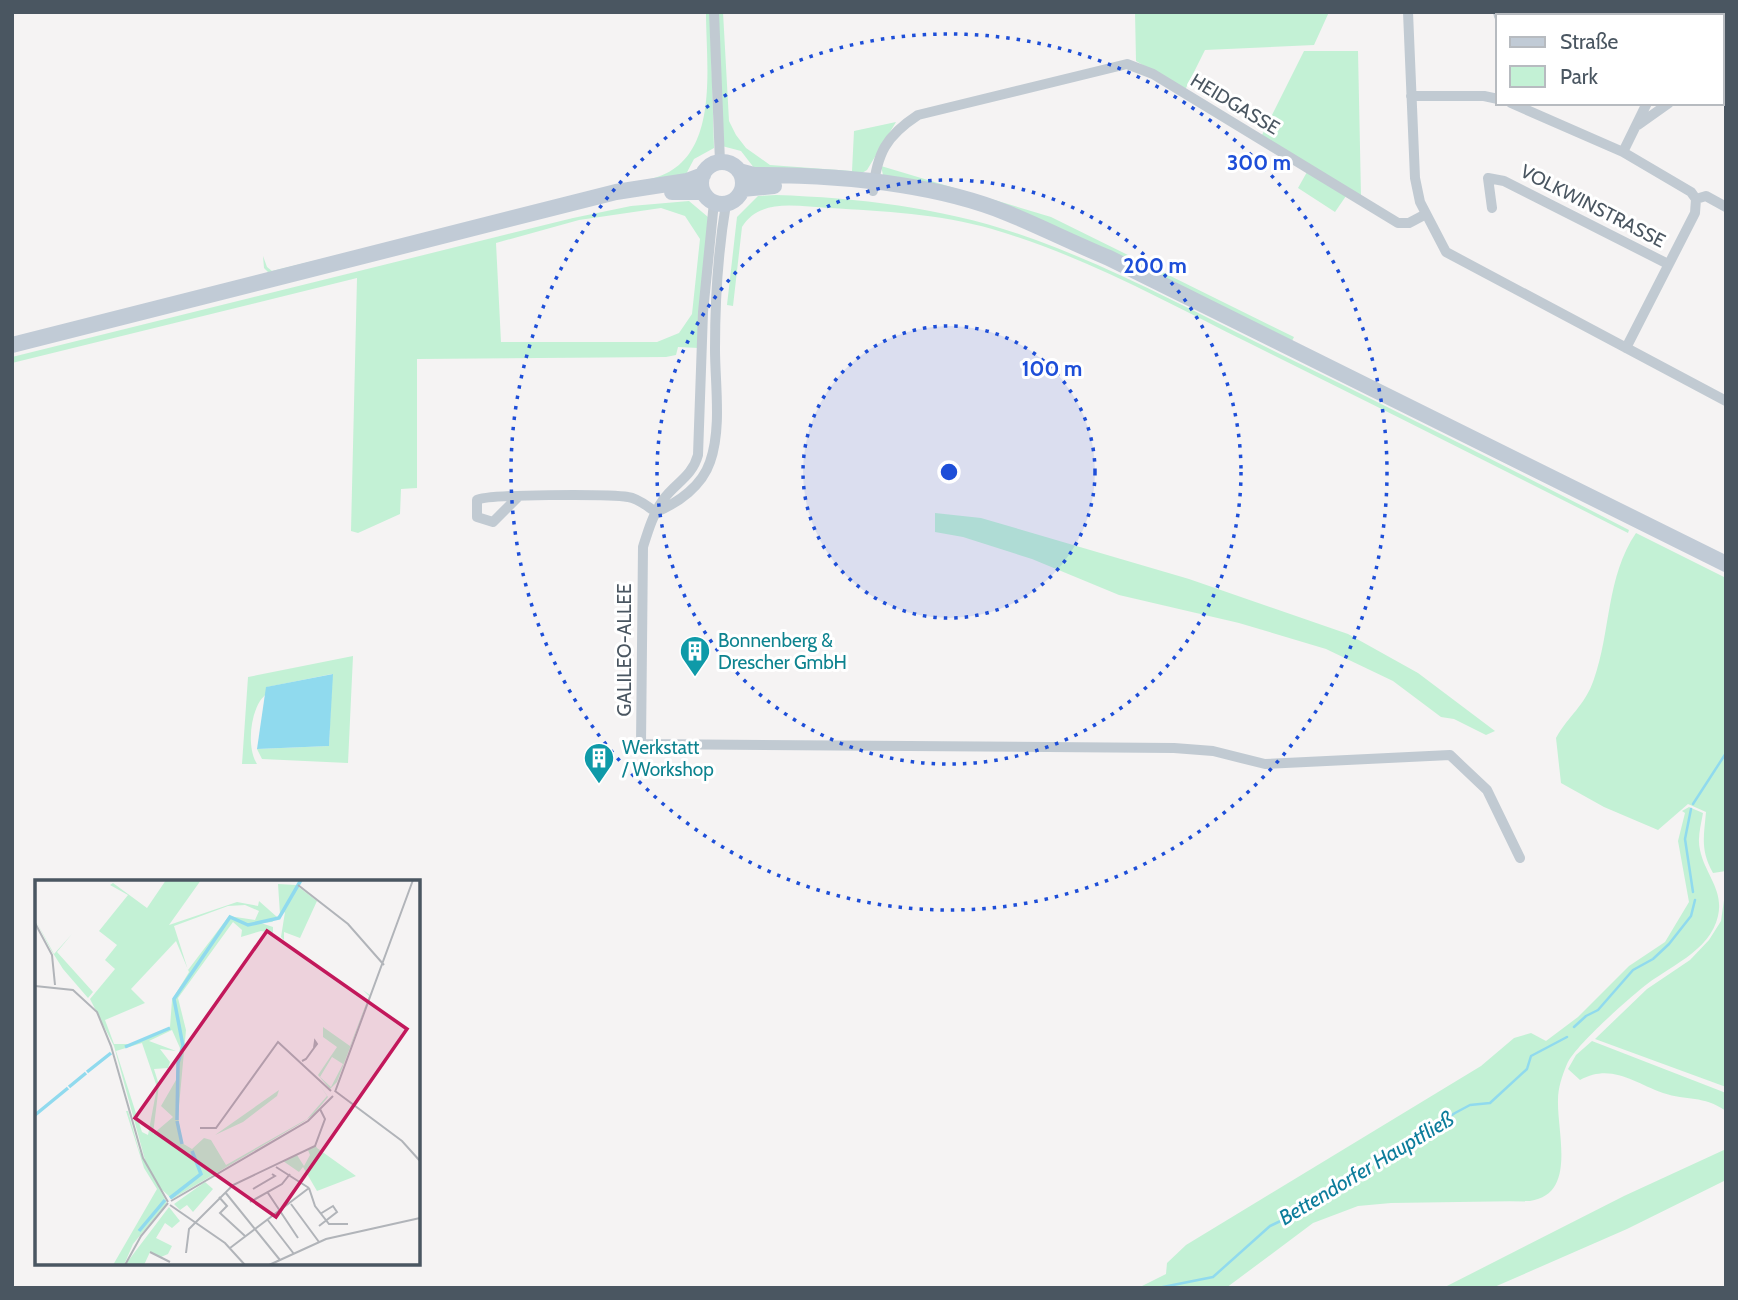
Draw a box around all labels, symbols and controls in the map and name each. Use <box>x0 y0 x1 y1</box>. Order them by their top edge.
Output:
legend <box>1496 14 1724 105</box>
text: Straße <box>1560 29 1619 54</box>
text: Park <box>1560 64 1598 89</box>
street label: HEIDGASSE <box>1186 68 1284 140</box>
text: 300 m <box>1227 150 1291 175</box>
street label: VOLKWINSTRASSE <box>1517 160 1669 252</box>
text: 200 m <box>1123 253 1187 278</box>
text: 100 m <box>1022 356 1082 381</box>
centre of rings <box>937 460 961 484</box>
street label: GALILEO-ALLEE <box>613 583 636 717</box>
place label: Bonnenberg & Drescher GmbH <box>718 629 847 674</box>
building icon: Bonnenberg & Drescher GmbH <box>678 634 712 678</box>
place label: Werkstatt / Workshop <box>621 736 714 781</box>
building icon: Werkstatt / Workshop <box>582 741 616 785</box>
inset map <box>35 880 420 1265</box>
water label: Bettendorfer Hauptfließ <box>1274 1106 1458 1230</box>

